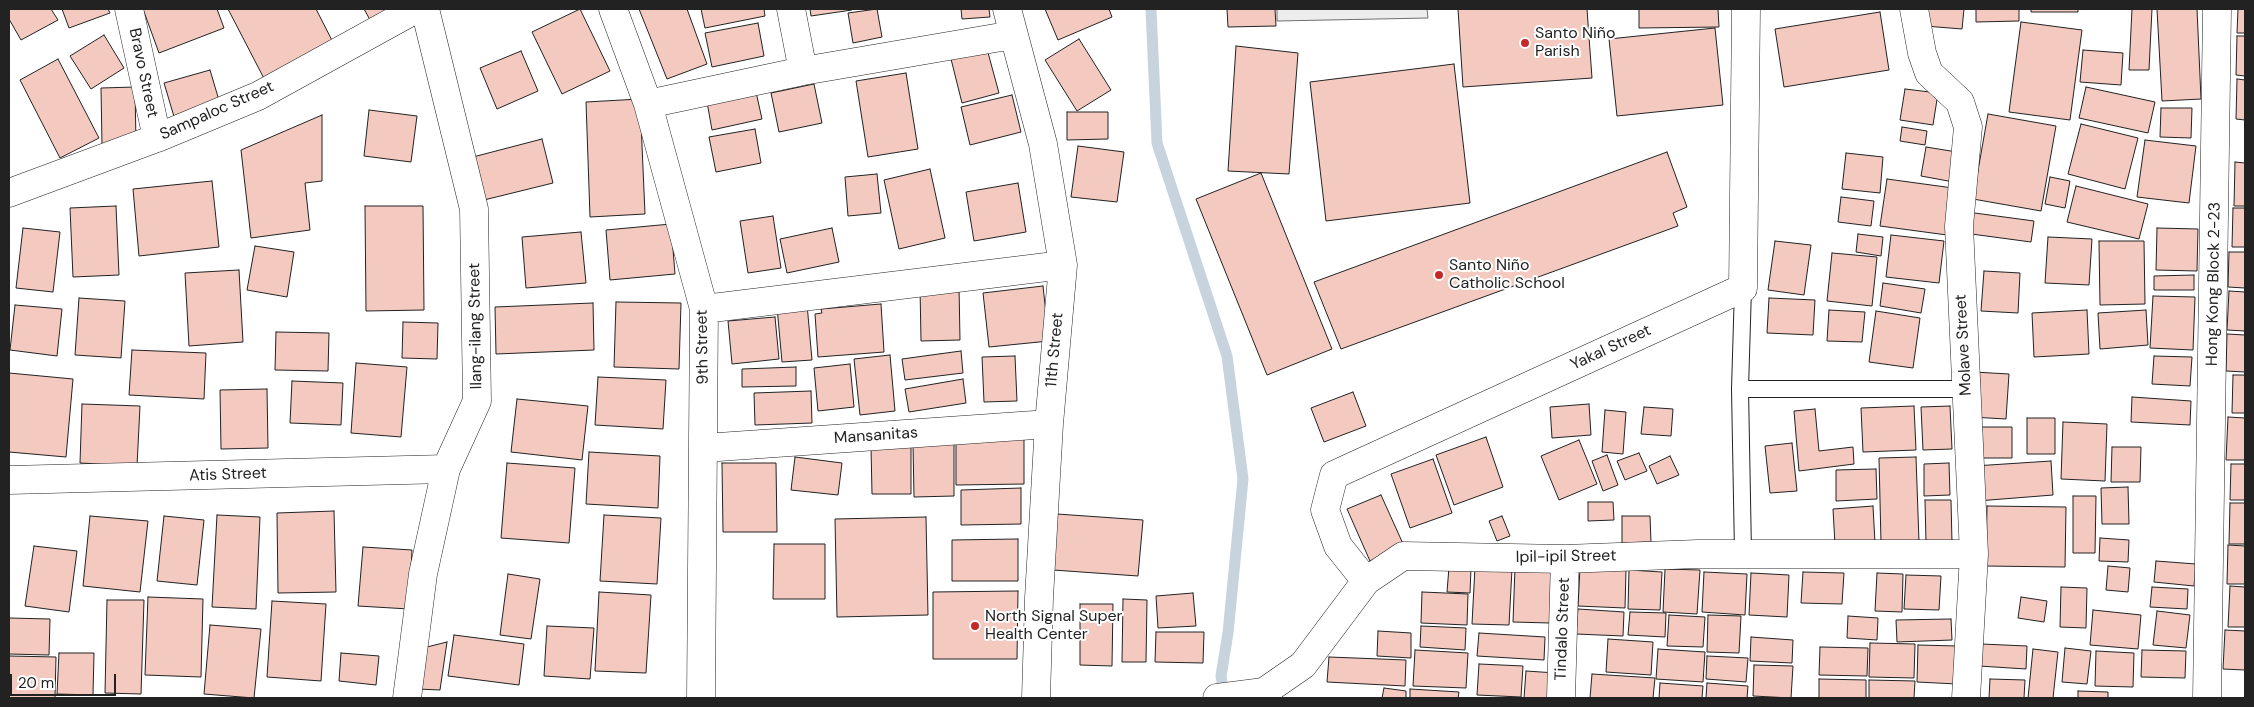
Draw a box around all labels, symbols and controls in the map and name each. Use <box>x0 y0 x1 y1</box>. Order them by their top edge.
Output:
place label: Santo Niño Parish <box>1535 24 1616 62</box>
street label: Bravo Street <box>124 26 162 120</box>
marker: Santo Niño Parish <box>1519 37 1531 49</box>
street label: Sampaloc Street <box>157 77 277 145</box>
street label: Hong Kong Block 2-23 <box>2203 202 2225 366</box>
place label: Santo Niño Catholic School <box>1449 256 1565 294</box>
street label: Ilang-ilang Street <box>465 263 487 389</box>
marker: Santo Niño Catholic School <box>1433 269 1445 281</box>
street label: Molave Street <box>1952 294 1976 396</box>
street label: 9th Street <box>693 309 713 385</box>
street label: 11th Street <box>1042 312 1068 388</box>
street label: Yakal Street <box>1568 321 1654 375</box>
street label: Mansanitas <box>833 423 919 449</box>
street label: Atis Street <box>189 464 267 486</box>
street label: Ipil-ipil Street <box>1515 547 1617 567</box>
street label: Tindalo Street <box>1552 577 1574 681</box>
place label: North Signal Super Health Center <box>985 607 1122 645</box>
marker: North Signal Super Health Center <box>969 620 981 632</box>
scale bar <box>12 664 119 696</box>
text: 20 m <box>18 673 54 693</box>

